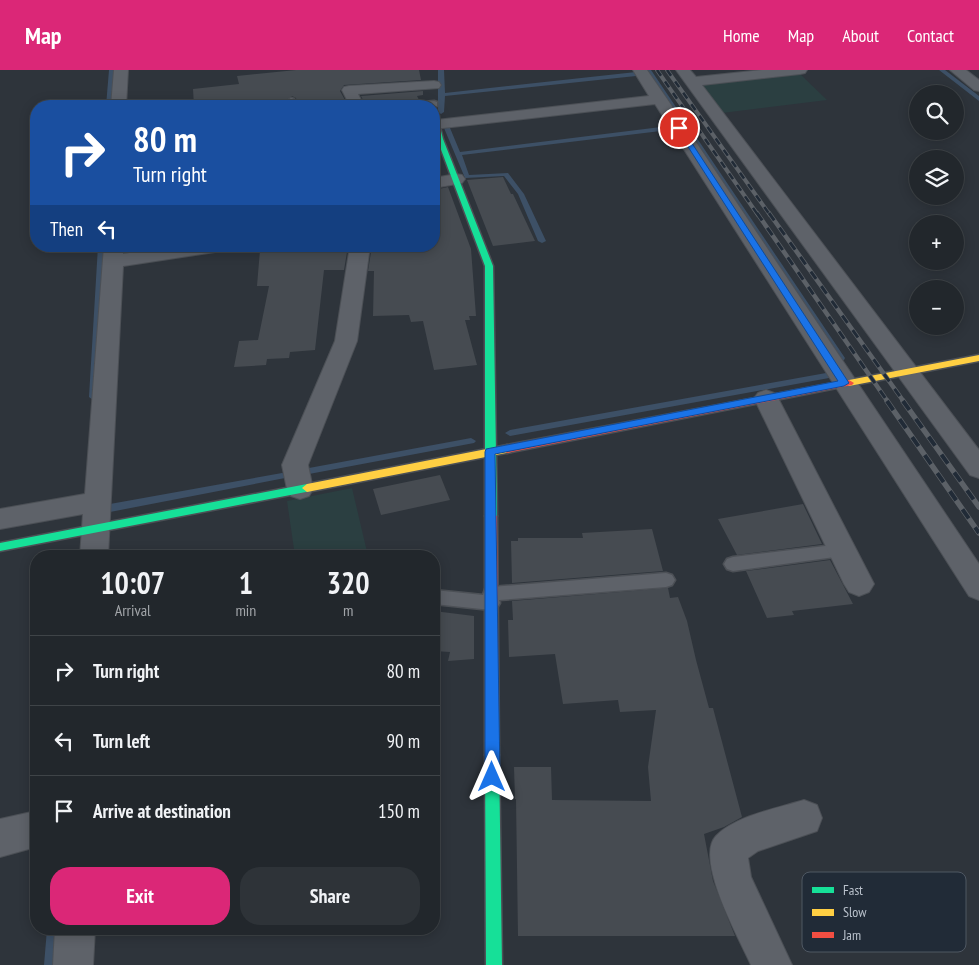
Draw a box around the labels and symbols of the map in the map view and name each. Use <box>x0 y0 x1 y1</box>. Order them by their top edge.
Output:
pin <box>658 107 700 149</box>
position arrow <box>465 750 517 802</box>
legend <box>802 872 966 952</box>
text: Fast <box>843 881 863 899</box>
text: Slow <box>843 903 867 921</box>
text: Jam <box>842 926 861 944</box>

